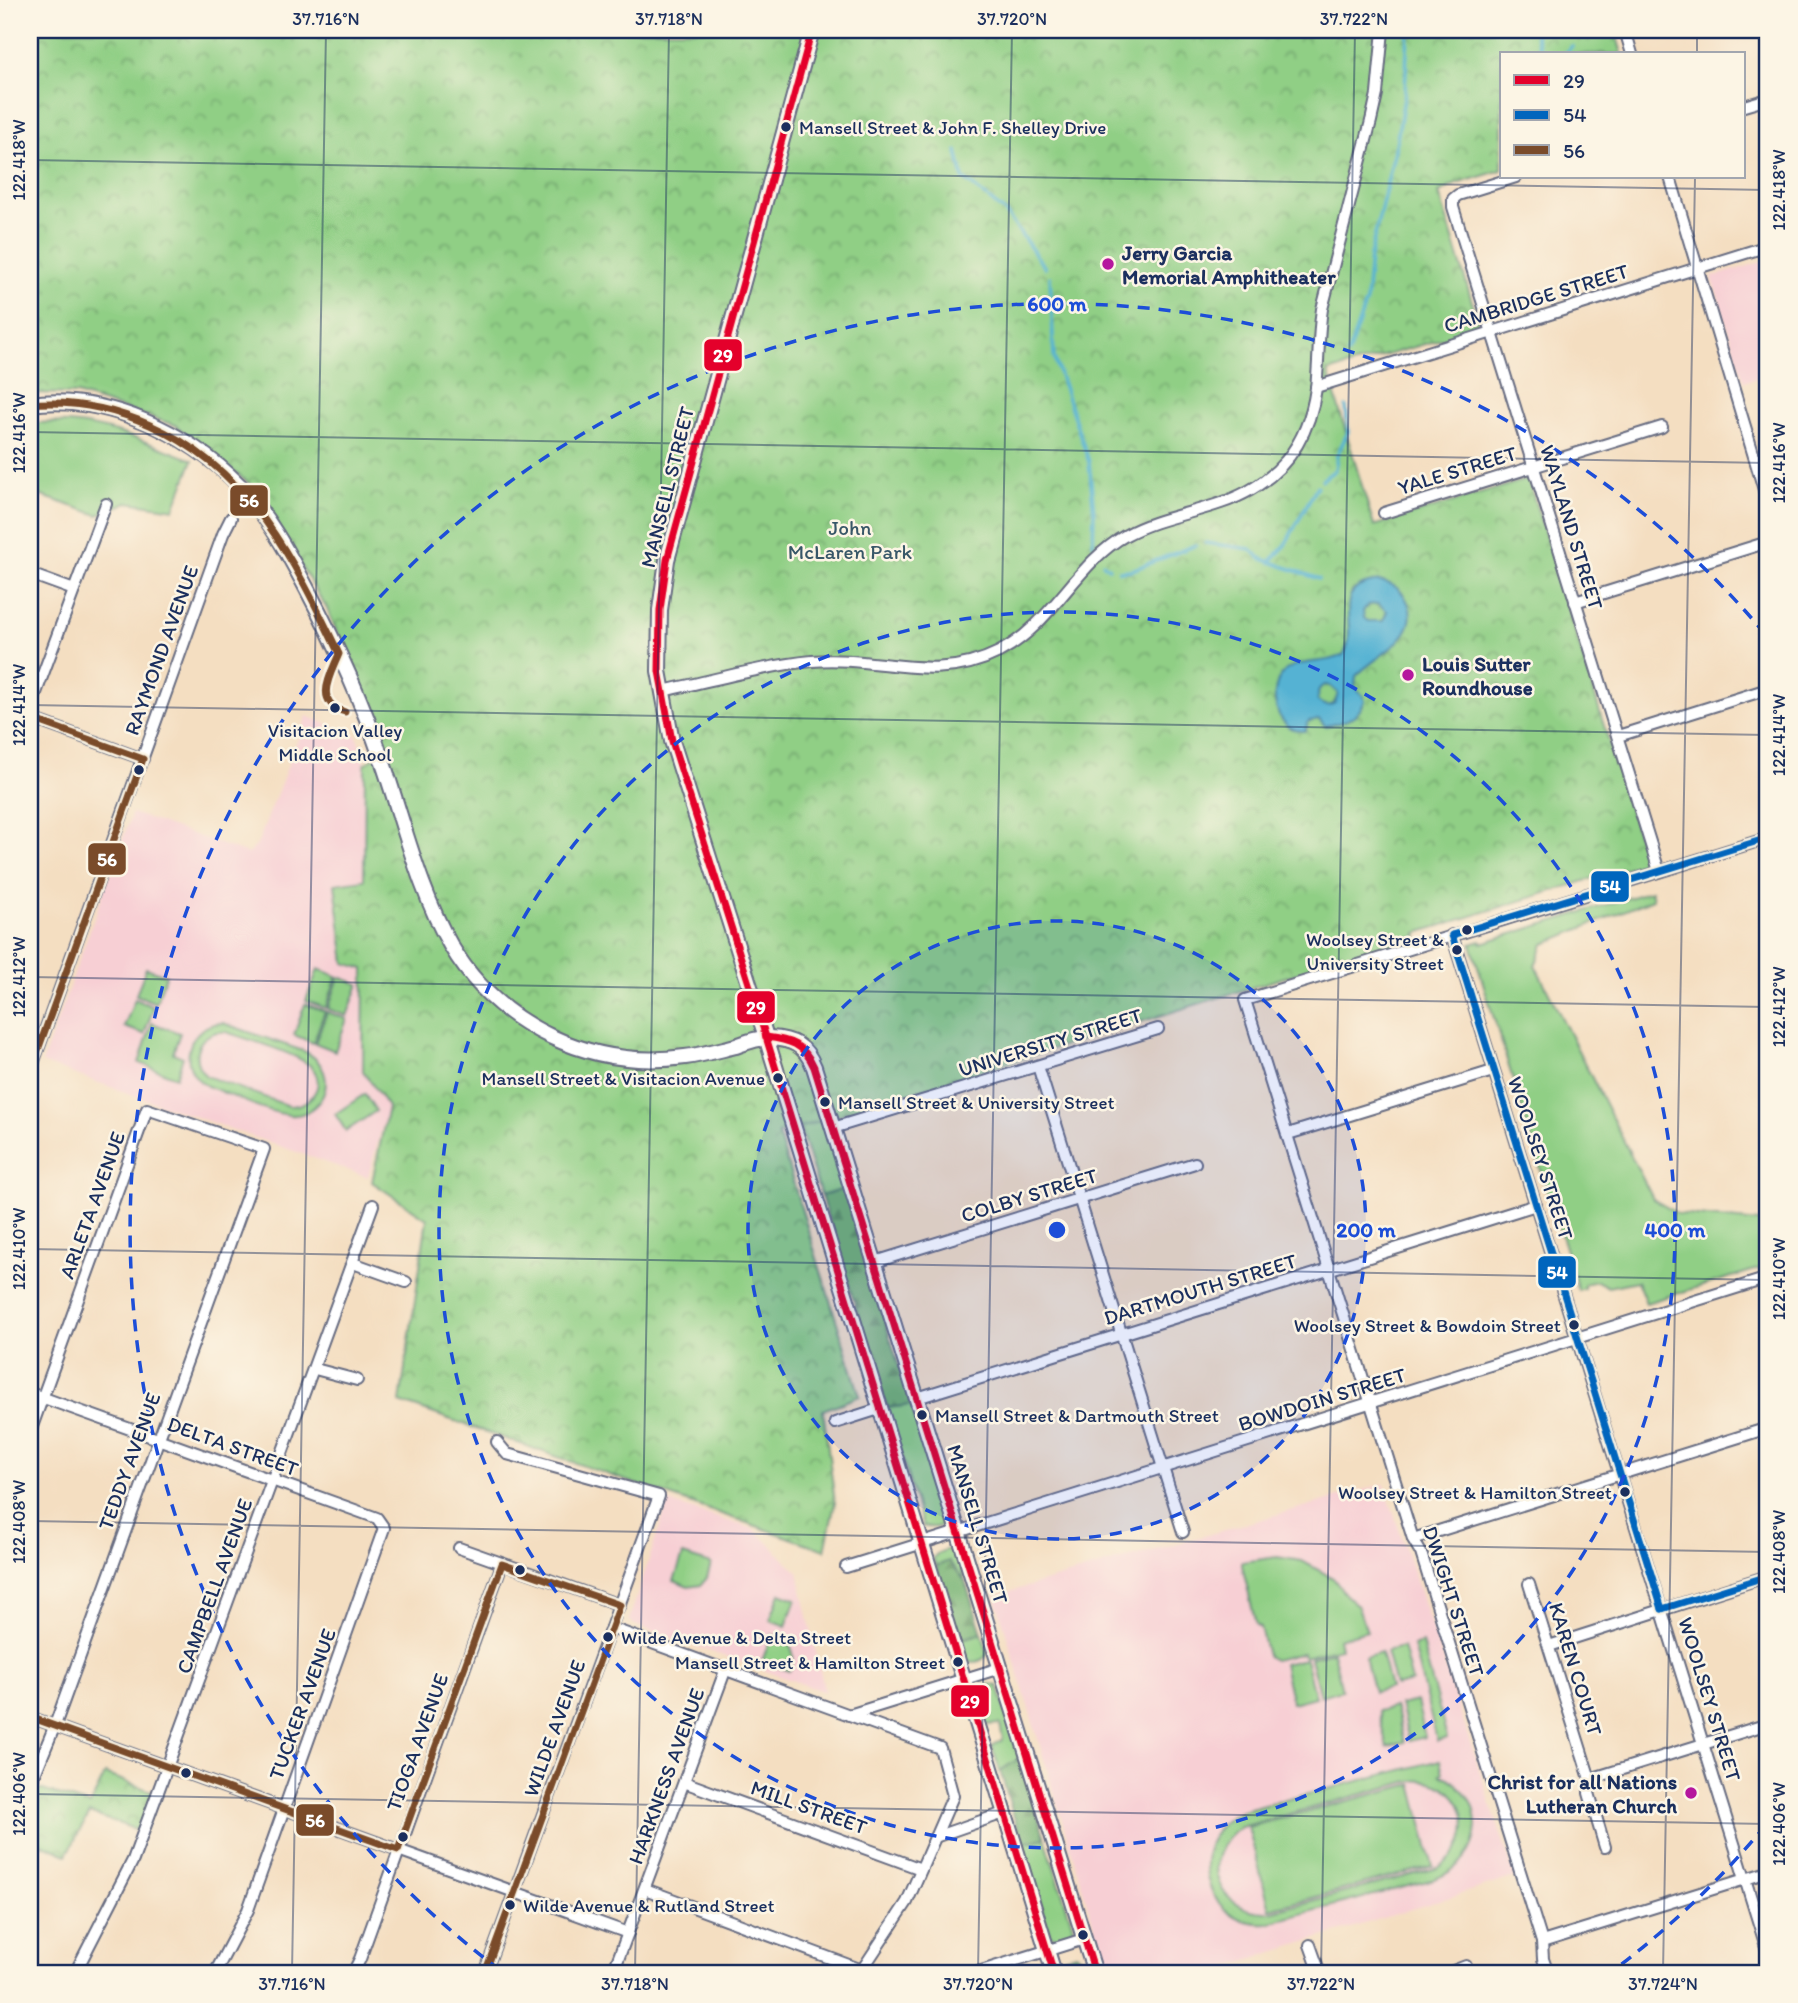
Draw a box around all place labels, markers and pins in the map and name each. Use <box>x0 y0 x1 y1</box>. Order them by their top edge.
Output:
place label: Mansell Street & John F. Shelley Drive <box>799 116 1106 139</box>
marker: Mansell Street & John F. Shelley Drive <box>779 120 793 134</box>
place label: Jerry Garcia Memorial Amphitheater <box>1121 240 1336 290</box>
marker: Jerry Garcia Memorial Amphitheater <box>1100 256 1116 272</box>
place label: Louis Sutter Roundhouse <box>1422 651 1533 700</box>
marker: Louis Sutter Roundhouse <box>1400 667 1416 683</box>
marker: Visitacion Valley Middle School <box>328 701 342 715</box>
place label: Visitacion Valley Middle School <box>268 719 402 766</box>
unlabelled marker <box>132 763 146 777</box>
unlabelled marker <box>1460 923 1474 937</box>
place label: Woolsey Street & University Street <box>1306 928 1444 975</box>
marker: Woolsey Street & University Street <box>1450 943 1464 957</box>
place label: Mansell Street & Visitacion Avenue <box>482 1067 765 1090</box>
marker: Mansell Street & Visitacion Avenue <box>771 1071 785 1085</box>
place label: Mansell Street & University Street <box>838 1091 1115 1114</box>
marker: Mansell Street & University Street <box>818 1095 832 1109</box>
centre of rings <box>1045 1218 1069 1242</box>
place label: Woolsey Street & Bowdoin Street <box>1294 1314 1561 1337</box>
marker: Woolsey Street & Bowdoin Street <box>1567 1318 1581 1332</box>
place label: Mansell Street & Dartmouth Street <box>935 1404 1219 1427</box>
marker: Mansell Street & Dartmouth Street <box>915 1408 929 1422</box>
place label: Woolsey Street & Hamilton Street <box>1338 1481 1612 1504</box>
marker: Woolsey Street & Hamilton Street <box>1618 1485 1632 1499</box>
unlabelled marker <box>513 1563 527 1577</box>
place label: Wilde Avenue & Delta Street <box>621 1626 851 1649</box>
marker: Wilde Avenue & Delta Street <box>601 1630 615 1644</box>
place label: Mansell Street & Hamilton Street <box>675 1651 945 1674</box>
marker: Mansell Street & Hamilton Street <box>951 1655 965 1669</box>
unlabelled marker <box>179 1766 193 1780</box>
place label: Christ for all Nations Lutheran Church <box>1487 1769 1677 1818</box>
marker: Christ for all Nations Lutheran Church <box>1683 1785 1699 1801</box>
unlabelled marker <box>396 1830 410 1844</box>
place label: Wilde Avenue & Rutland Street <box>523 1894 775 1917</box>
marker: Wilde Avenue & Rutland Street <box>503 1898 517 1912</box>
unlabelled marker <box>1076 1928 1090 1942</box>

